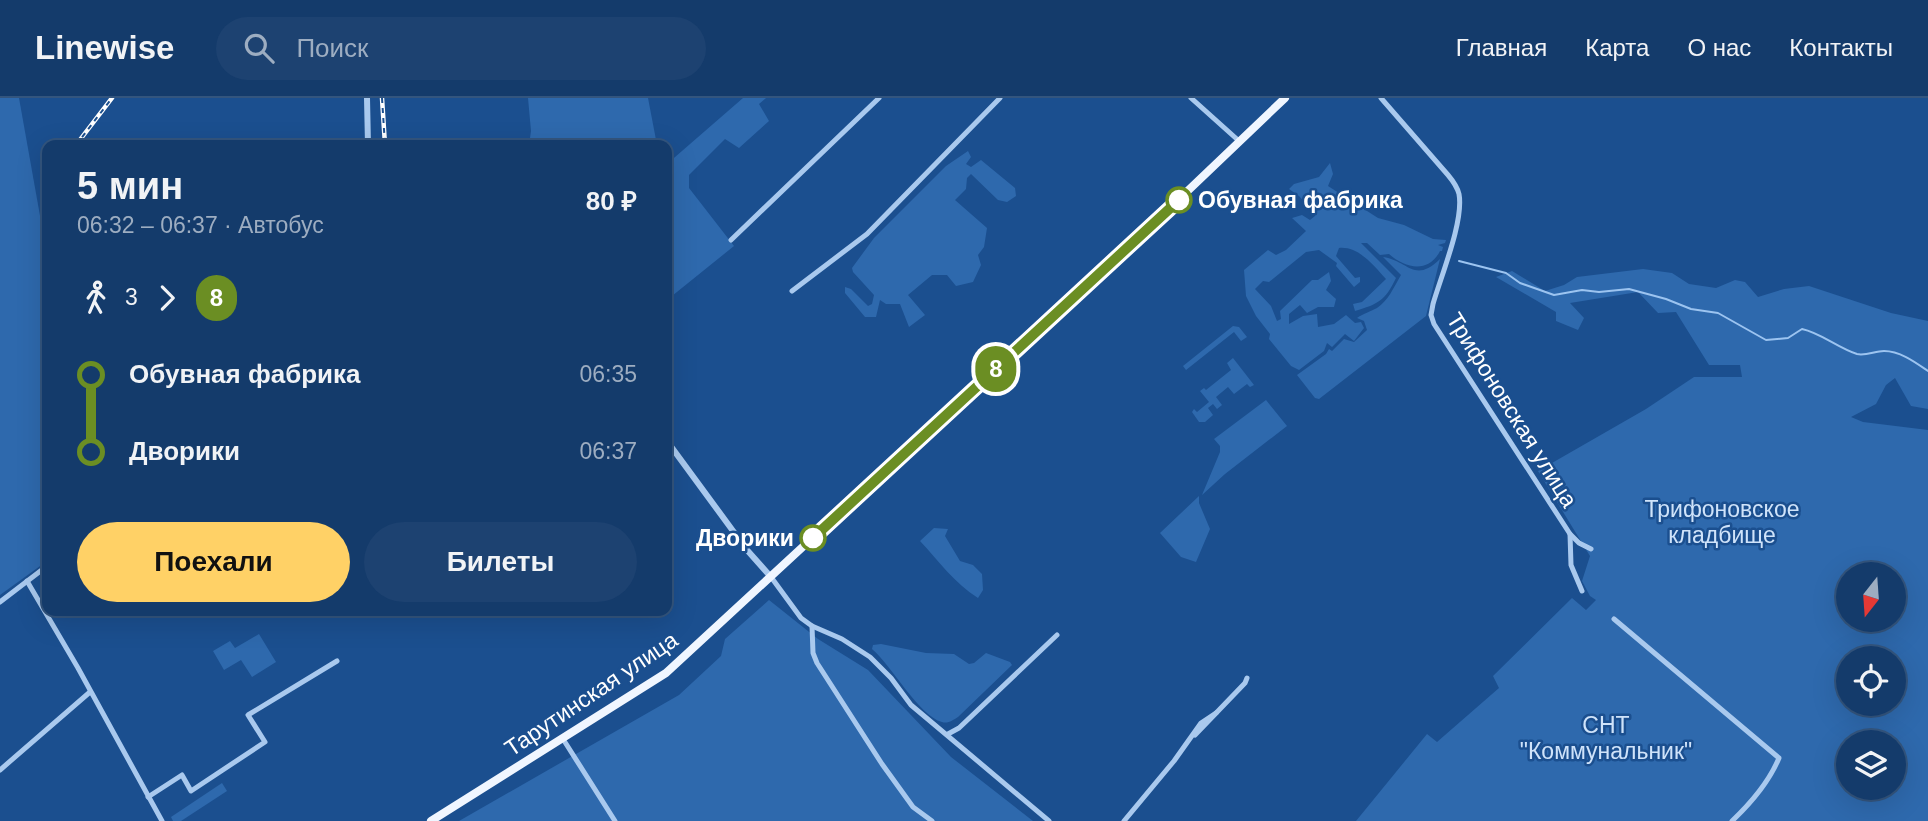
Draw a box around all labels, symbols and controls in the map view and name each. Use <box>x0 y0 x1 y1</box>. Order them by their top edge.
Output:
search box <box>216 17 706 80</box>
text: Linewise <box>35 29 174 66</box>
icon: search <box>240 29 278 67</box>
text: Поиск <box>296 33 368 63</box>
text: Главная <box>1456 34 1547 61</box>
text: Карта <box>1585 34 1649 61</box>
text: О нас <box>1687 34 1751 61</box>
text: Контакты <box>1789 34 1893 61</box>
text: 5 мин <box>77 165 183 207</box>
text: 80 ₽ <box>586 186 637 216</box>
marker: Обувная фабрика <box>1166 187 1192 213</box>
place label: Обувная фабрика <box>1198 187 1403 213</box>
text: 06:32 – 06:37 · Автобус <box>77 212 324 238</box>
icon: walk <box>77 279 115 317</box>
icon: forward <box>148 279 186 317</box>
text: 3 <box>125 284 138 310</box>
text: 8 <box>210 284 223 311</box>
street label: Трифоновская улица <box>1441 308 1583 512</box>
line badge: 8 <box>973 346 1019 392</box>
text: 8 <box>989 355 1003 382</box>
text: Обувная фабрика <box>129 359 361 389</box>
text: 06:35 <box>579 361 637 387</box>
text: Дворики <box>129 436 240 466</box>
text: 06:37 <box>579 438 637 464</box>
park label: Трифоновское кладбище <box>1645 496 1799 548</box>
button: Поехали <box>77 522 350 602</box>
button: Билеты <box>364 522 637 602</box>
place label: Дворики <box>696 525 794 551</box>
marker: Дворики <box>800 525 826 551</box>
north arrow <box>1836 562 1906 632</box>
map controls <box>1836 562 1906 800</box>
street label: Тарутинская улица <box>500 626 683 761</box>
button: locate <box>1836 646 1906 716</box>
park label: СНТ "Коммунальник" <box>1520 712 1692 764</box>
button: layers <box>1836 730 1906 800</box>

